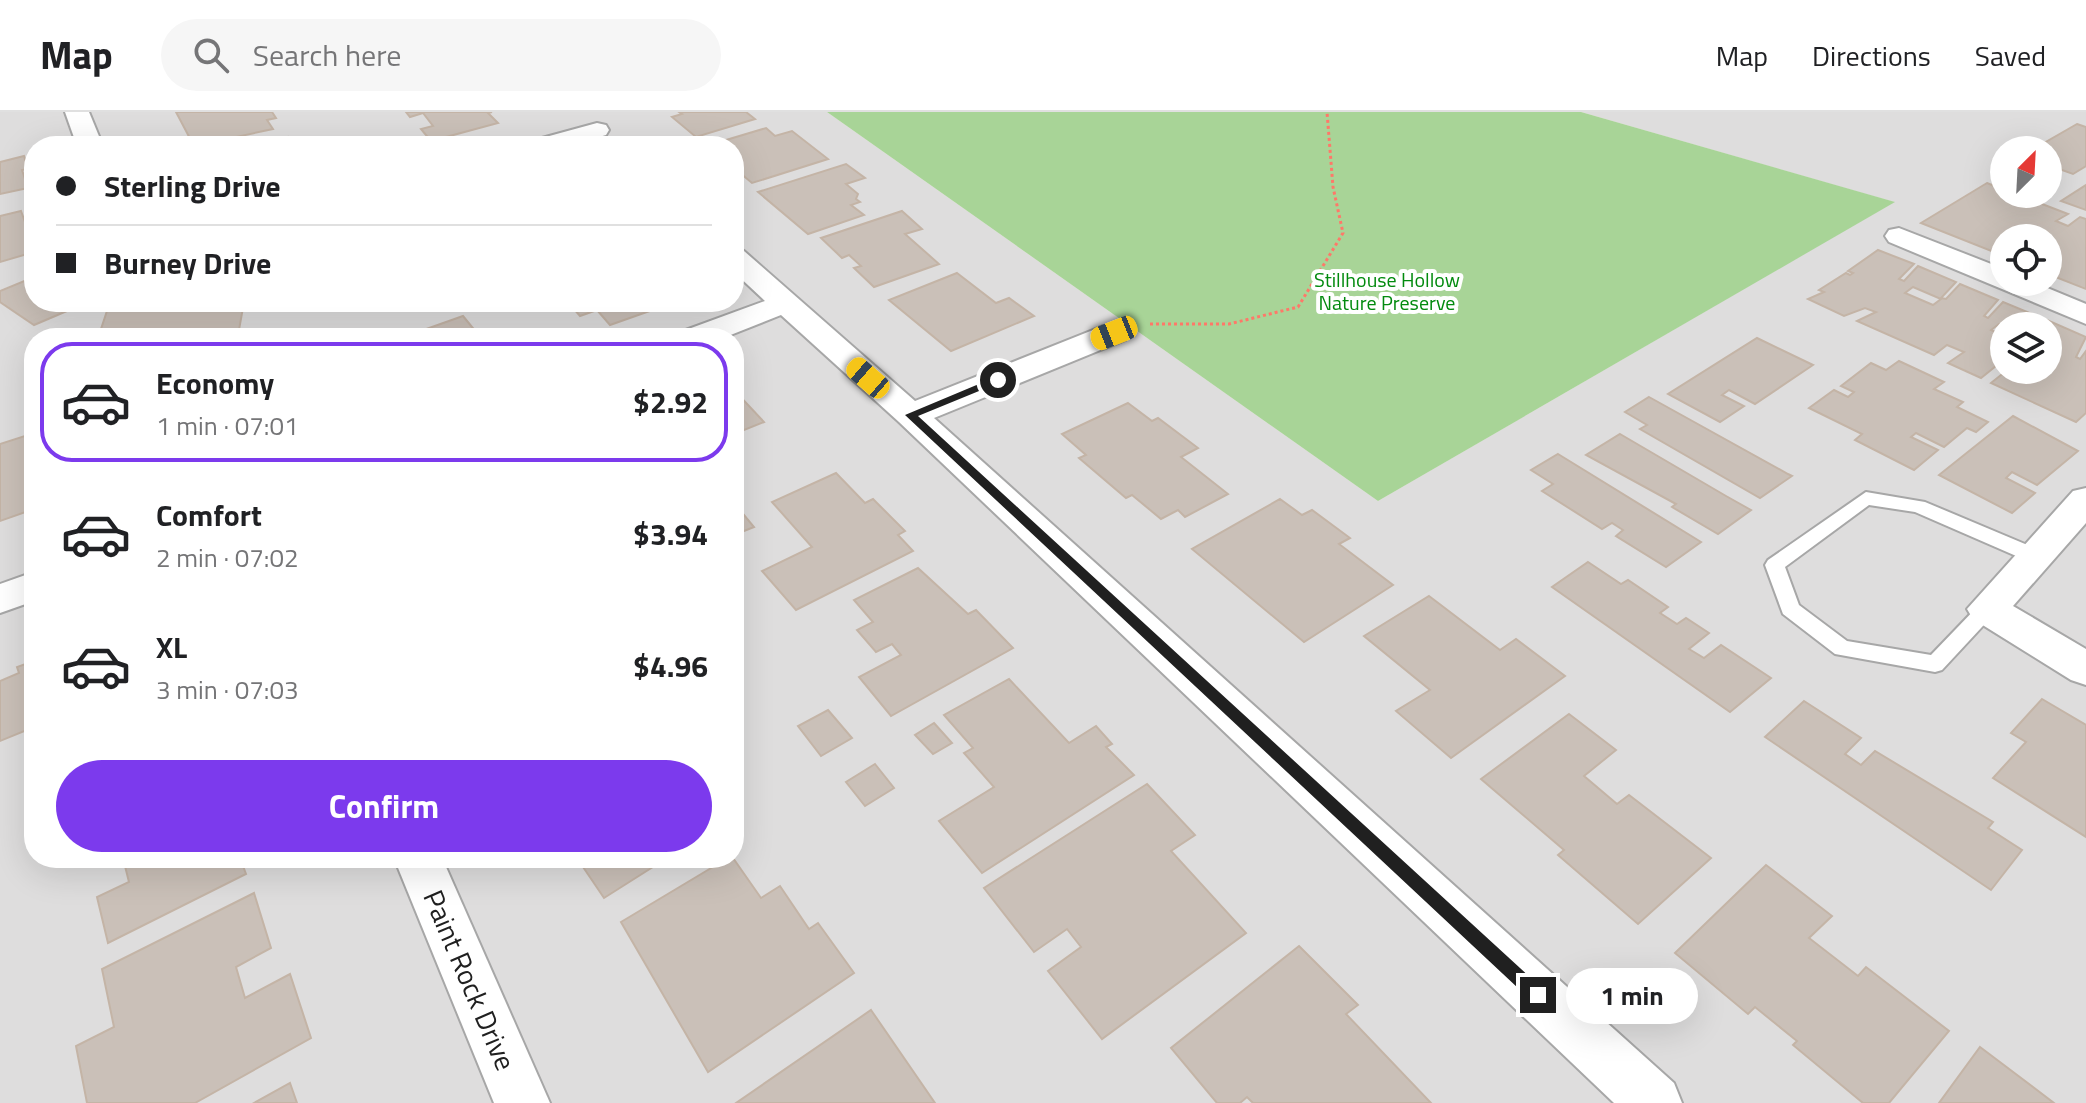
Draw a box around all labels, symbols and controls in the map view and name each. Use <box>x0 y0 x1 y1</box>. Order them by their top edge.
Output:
search box <box>161 19 721 91</box>
text: Map <box>40 26 113 84</box>
text: Search here <box>253 32 402 78</box>
icon: search <box>189 33 233 77</box>
text: Map <box>1716 34 1768 77</box>
text: Directions <box>1812 34 1931 77</box>
text: Saved <box>1975 34 2046 77</box>
north arrow <box>1990 136 2062 208</box>
map controls <box>1990 136 2062 384</box>
text: Sterling Drive <box>104 163 281 209</box>
button: locate <box>1990 224 2062 296</box>
text: Burney Drive <box>104 240 271 286</box>
park label: Stillhouse Hollow Nature Preserve <box>1314 264 1460 318</box>
button: layers <box>1990 312 2062 384</box>
car <box>1087 313 1141 353</box>
car <box>842 353 894 403</box>
text: Economy <box>156 360 274 406</box>
route start <box>980 362 1016 398</box>
icon: car <box>60 366 132 438</box>
text: $2.92 <box>633 379 708 425</box>
text: 1 min · 07:01 <box>156 406 299 445</box>
text: Comfort <box>156 492 262 538</box>
icon: car <box>60 498 132 570</box>
text: $3.94 <box>633 511 708 557</box>
text: 2 min · 07:02 <box>156 538 299 577</box>
text: XL <box>156 624 187 670</box>
icon: car <box>60 630 132 702</box>
text: $4.96 <box>633 643 708 689</box>
text: 3 min · 07:03 <box>156 670 299 709</box>
button: Confirm <box>56 760 712 852</box>
street label: Paint Rock Drive <box>413 883 527 1077</box>
callout: 1 min <box>1566 967 1698 1023</box>
text: 1 min <box>1600 976 1664 1015</box>
route end <box>1520 977 1556 1013</box>

